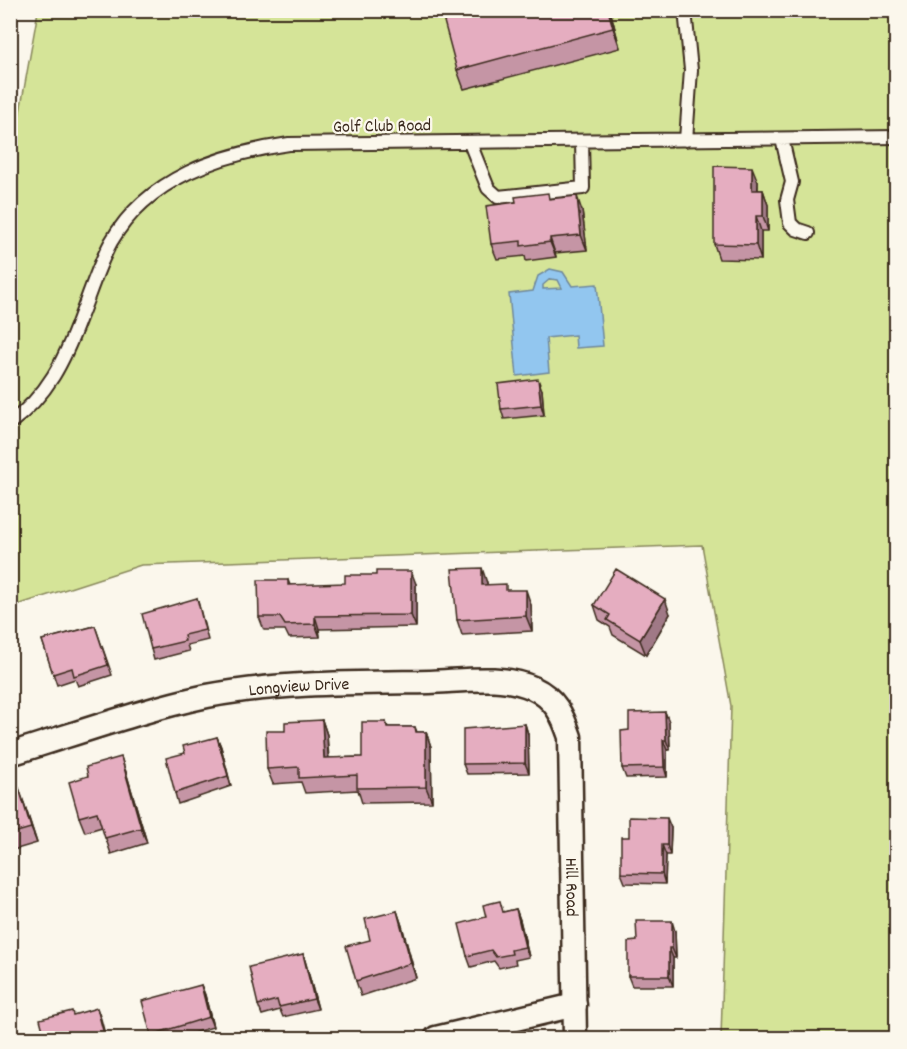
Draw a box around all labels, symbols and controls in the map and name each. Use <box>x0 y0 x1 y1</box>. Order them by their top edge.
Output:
street label: Golf Club Road <box>333 114 431 141</box>
street label: Longview Drive <box>248 673 350 704</box>
street label: Hill Road <box>557 858 583 917</box>

